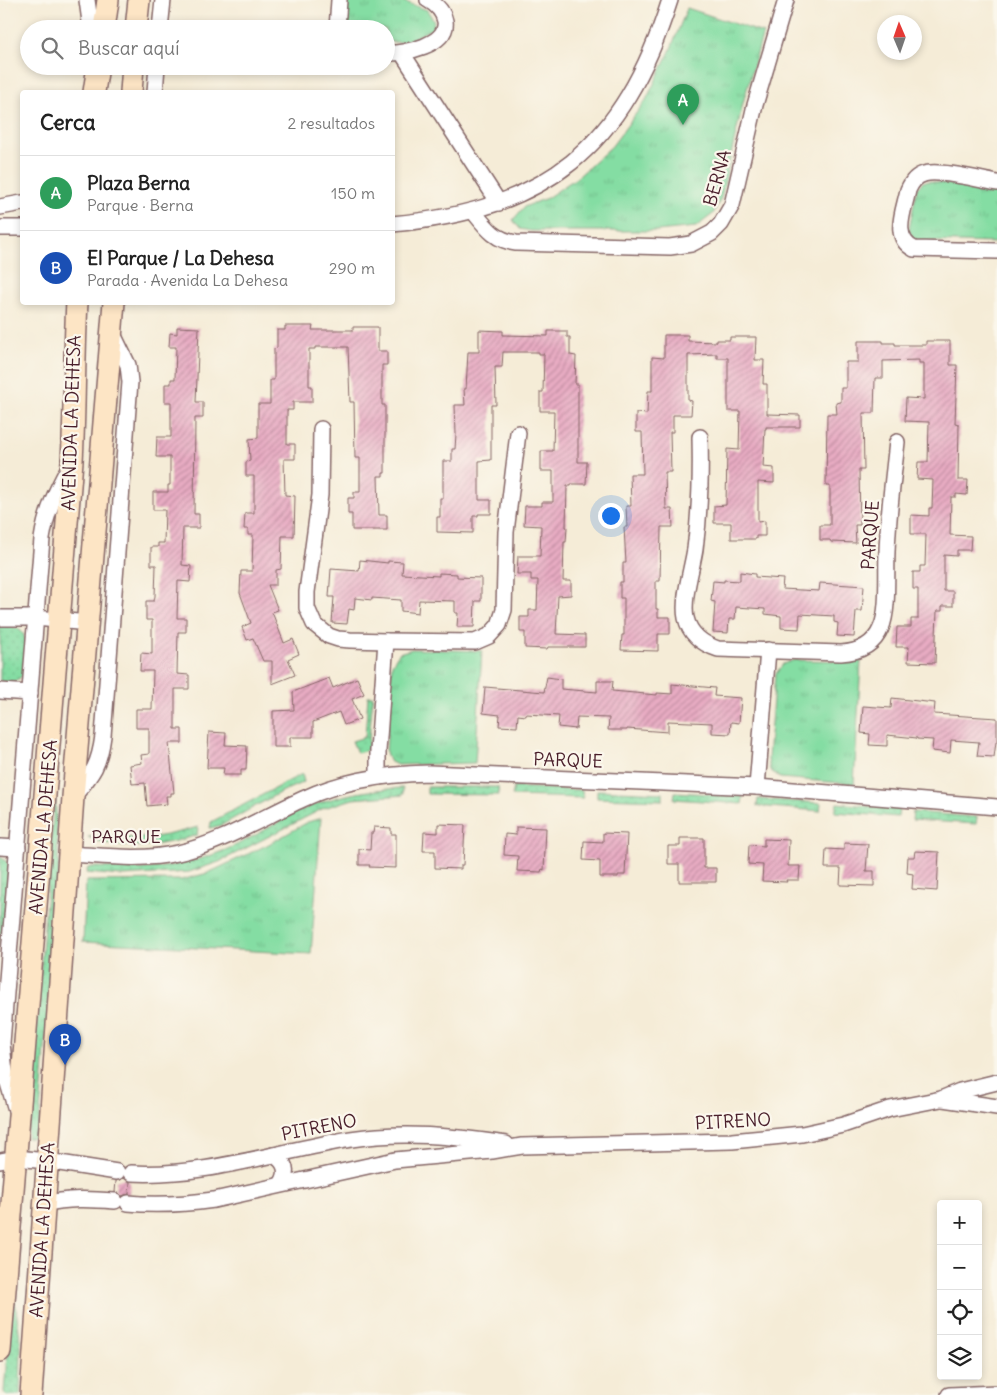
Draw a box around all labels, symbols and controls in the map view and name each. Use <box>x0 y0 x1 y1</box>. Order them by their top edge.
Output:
north arrow <box>877 15 922 60</box>
search box <box>20 20 395 75</box>
icon: search <box>38 34 66 62</box>
text: Buscar aquí <box>78 36 179 60</box>
pin: A <box>667 84 699 125</box>
text: Cerca <box>40 109 95 136</box>
text: 2 resultados <box>287 113 375 133</box>
street label: BERNA <box>698 147 736 209</box>
text: Plaza Berna <box>87 171 190 195</box>
text: A <box>51 183 61 203</box>
text: 150 m <box>331 183 375 203</box>
text: Parque · Berna <box>87 195 194 215</box>
text: El Parque / La Dehesa <box>87 246 274 270</box>
text: B <box>51 258 61 278</box>
text: 290 m <box>329 258 375 278</box>
text: Parada · Avenida La Dehesa <box>87 270 288 290</box>
street label: AVENIDA LA DEHESA <box>56 335 86 511</box>
street label: PARQUE <box>856 499 884 571</box>
your location <box>598 503 624 529</box>
street label: AVENIDA LA DEHESA <box>24 739 62 915</box>
street label: PARQUE <box>533 747 603 773</box>
street label: PARQUE <box>91 825 161 848</box>
pin: B <box>49 1024 81 1065</box>
street label: PITRENO <box>279 1108 359 1146</box>
street label: PITRENO <box>694 1108 772 1134</box>
street label: AVENIDA LA DEHESA <box>24 1142 60 1318</box>
map controls <box>937 1200 982 1380</box>
button: + <box>937 1200 982 1245</box>
button: − <box>937 1245 982 1290</box>
button: locate <box>937 1290 982 1335</box>
button: layers <box>937 1335 982 1380</box>

